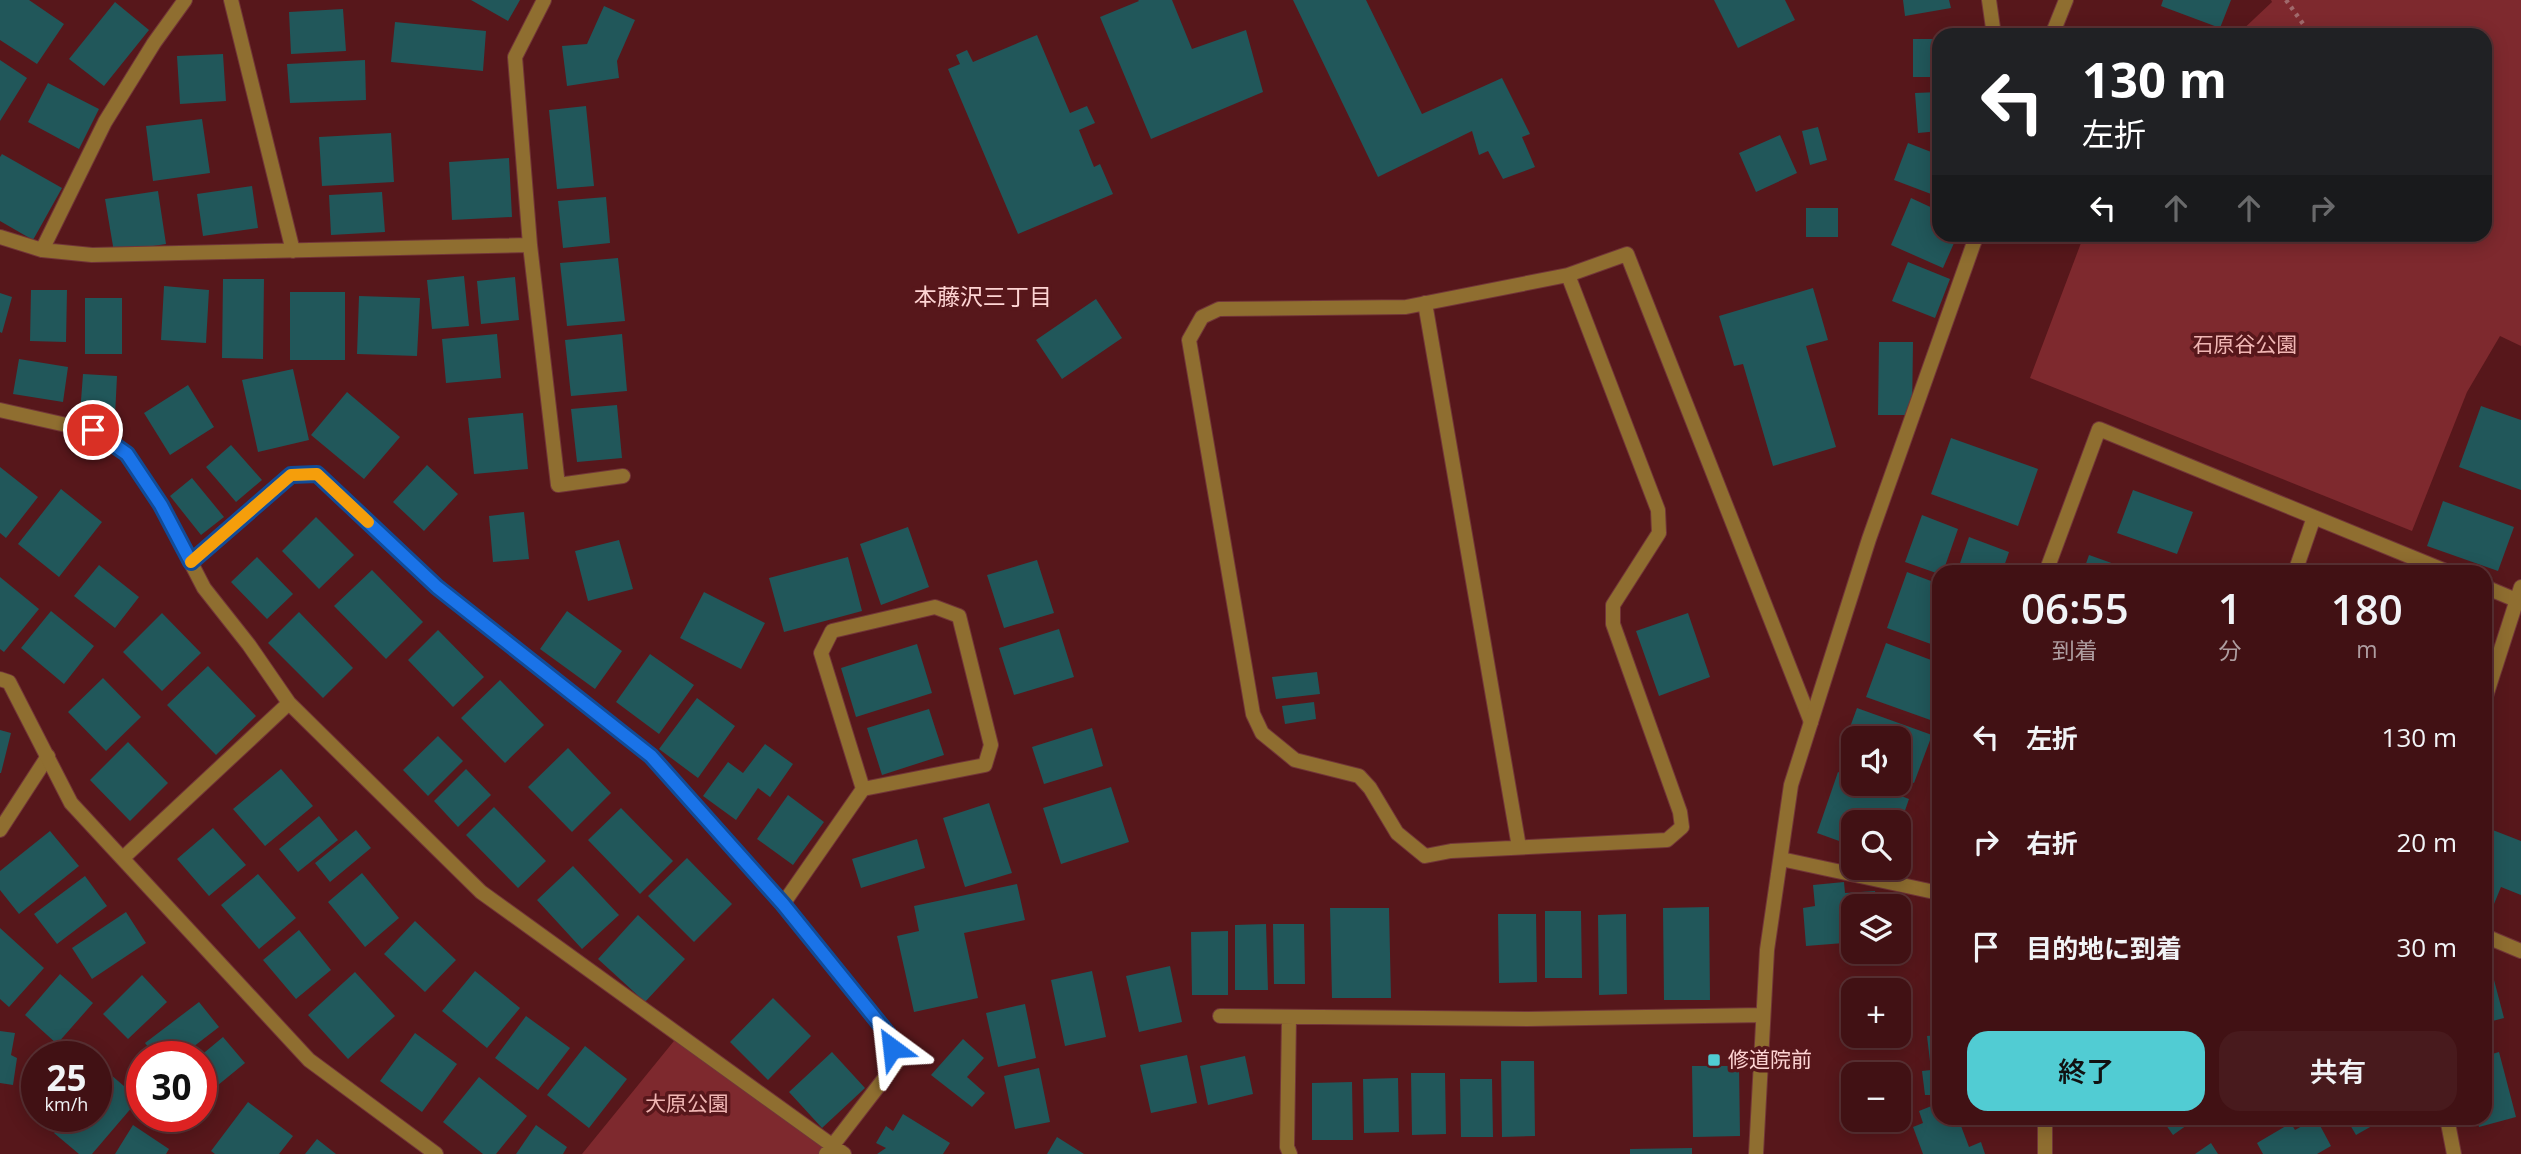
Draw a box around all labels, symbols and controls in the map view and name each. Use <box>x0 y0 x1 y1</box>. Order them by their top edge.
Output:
text: 130 m <box>2082 46 2227 112</box>
icon: left <box>1967 56 2058 147</box>
text: 左折 <box>2082 112 2146 155</box>
icon: left <box>2084 189 2122 227</box>
icon: ahead <box>2157 189 2195 227</box>
icon: ahead <box>2230 189 2268 227</box>
icon: right <box>2303 189 2341 227</box>
district label: 本藤沢三丁目 <box>914 280 1052 312</box>
park label: 石原谷公園 <box>2193 330 2298 358</box>
pin <box>63 400 123 460</box>
icon: arrive <box>74 411 112 449</box>
text: 06:55 <box>2021 579 2129 636</box>
text: 1 <box>2218 579 2242 636</box>
text: 180 <box>2331 580 2403 637</box>
text: m <box>2356 633 2378 665</box>
text: 到着 <box>2052 634 2098 666</box>
text: 分 <box>2218 634 2241 666</box>
icon: left <box>1967 718 2005 756</box>
text: 130 m <box>2382 719 2457 755</box>
text: 左折 <box>2026 720 2078 756</box>
map controls <box>1841 726 1911 1132</box>
button: sound <box>1841 726 1911 796</box>
button: search <box>1841 810 1911 880</box>
icon: right <box>1967 823 2005 861</box>
text: 20 m <box>2396 824 2457 860</box>
text: 右折 <box>2026 825 2078 861</box>
button: layers <box>1841 894 1911 964</box>
icon: arrive <box>1967 928 2005 966</box>
text: 30 m <box>2396 929 2457 965</box>
text: 目的地に到着 <box>2026 930 2182 966</box>
button: + <box>1841 978 1911 1048</box>
position arrow <box>855 1011 929 1085</box>
button: 終了 <box>1967 1031 2205 1111</box>
button: 共有 <box>2219 1031 2457 1111</box>
speed limit sign: 30 <box>126 1041 217 1132</box>
place label: 修道院前 <box>1728 1045 1812 1073</box>
marker: 修道院前 <box>1706 1052 1722 1068</box>
text: 25 <box>46 1054 87 1101</box>
button: − <box>1841 1062 1911 1132</box>
park label: 大原公園 <box>645 1089 729 1117</box>
text: km/h <box>45 1092 88 1116</box>

